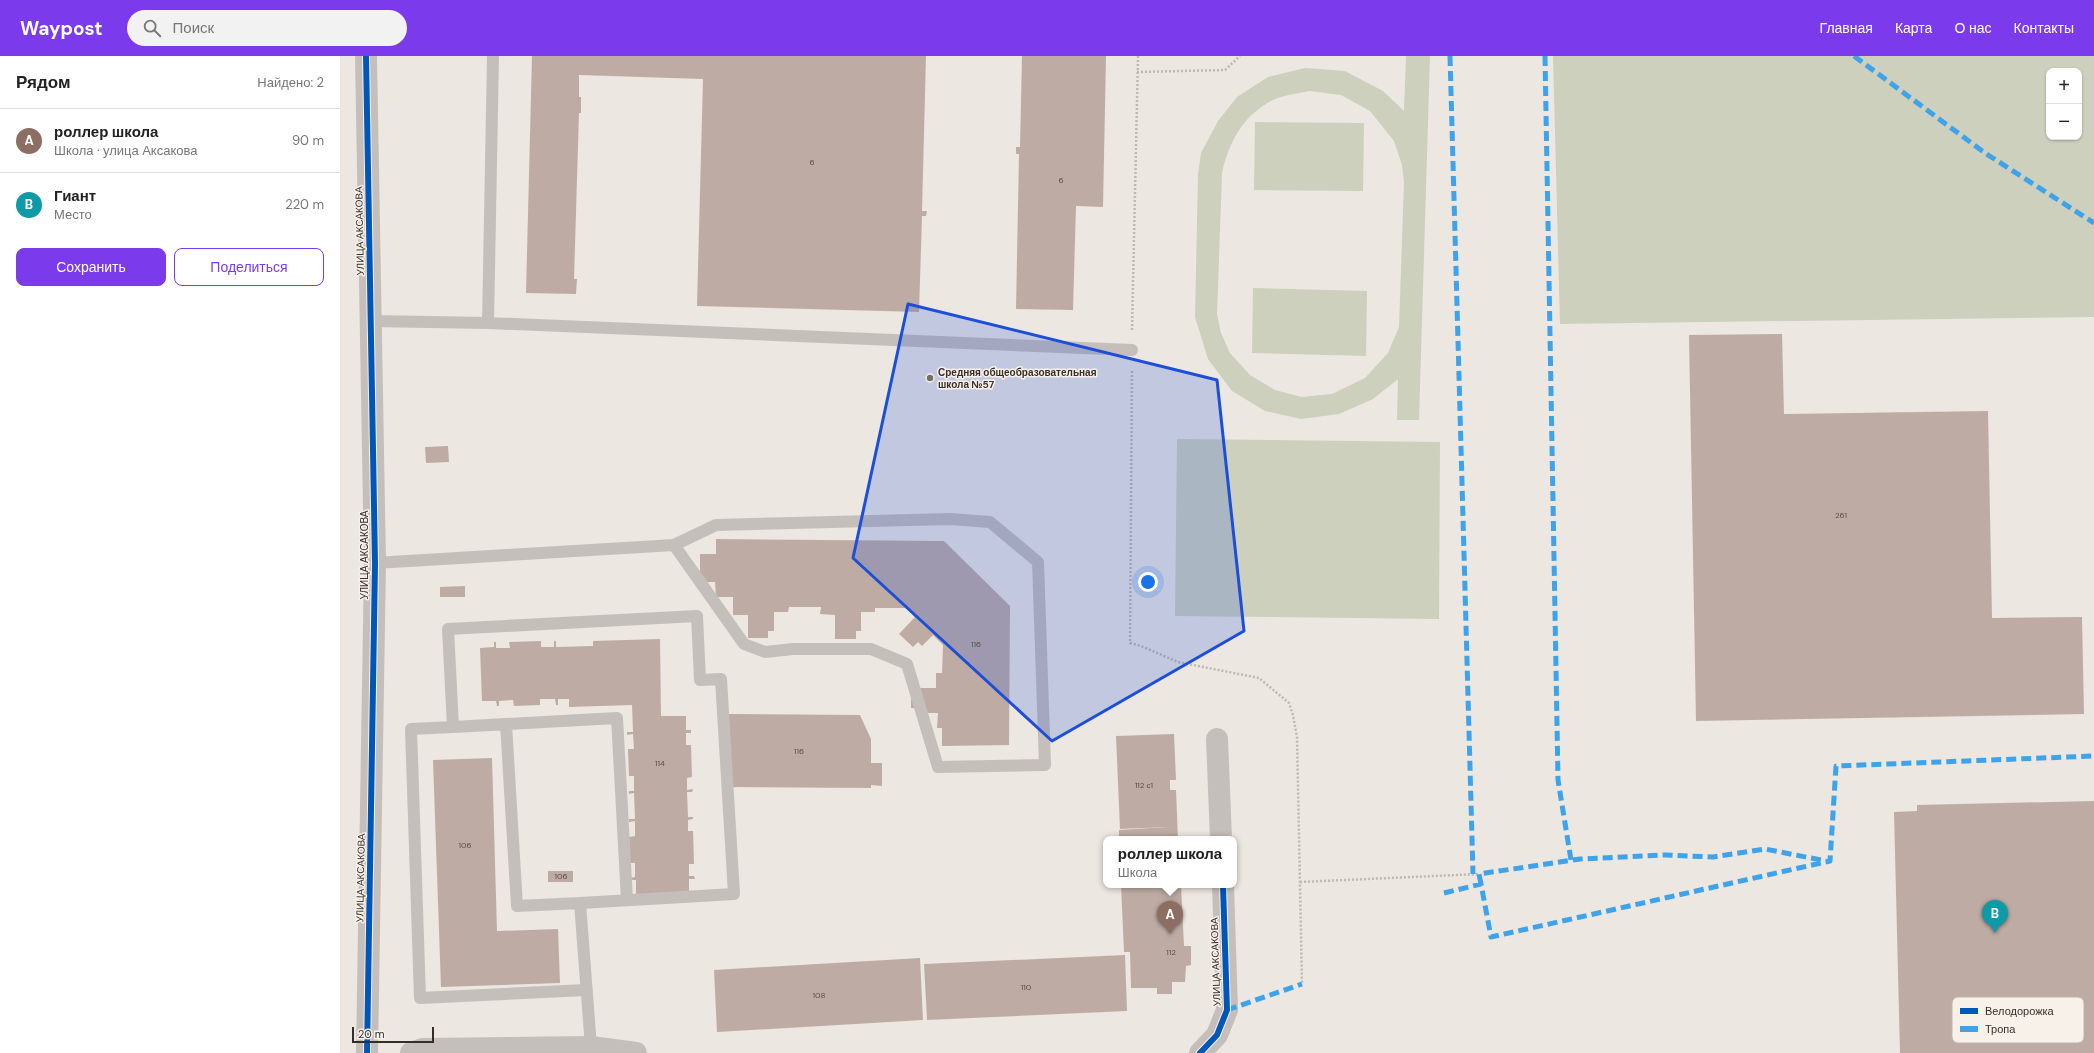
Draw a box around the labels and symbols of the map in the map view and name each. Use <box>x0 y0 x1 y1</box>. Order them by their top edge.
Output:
house number: 6 <box>809 157 815 167</box>
house number: 6 <box>1058 175 1064 185</box>
street label: УЛИЦА АКСАКОВА <box>352 186 367 276</box>
place label: Средняя общеобразовательная школа №57 <box>938 366 1097 391</box>
marker: Средняя общеобразовательная школа №57 <box>925 373 935 383</box>
street label: УЛИЦА АКСАКОВА <box>358 510 371 600</box>
house number: 261 <box>1835 510 1847 520</box>
your location <box>1138 572 1158 592</box>
house number: 116 <box>971 639 981 649</box>
house number: 116 <box>794 746 804 756</box>
house number: 114 <box>655 758 665 768</box>
house number: 112 с1 <box>1135 780 1153 790</box>
street label: УЛИЦА АКСАКОВА <box>353 833 368 923</box>
house number: 106 <box>459 840 472 850</box>
house number: 106 <box>555 871 568 881</box>
pin: B <box>1982 900 2008 933</box>
pin: A <box>1157 901 1183 934</box>
street label: УЛИЦА АКСАКОВА <box>1207 917 1224 1007</box>
house number: 112 <box>1166 947 1176 957</box>
house number: 110 <box>1021 982 1032 992</box>
house number: 108 <box>813 990 826 1000</box>
legend <box>1952 997 2084 1043</box>
text: Велодорожка <box>1985 1004 2055 1018</box>
text: Тропа <box>1985 1022 2016 1036</box>
scale bar <box>352 1025 434 1044</box>

